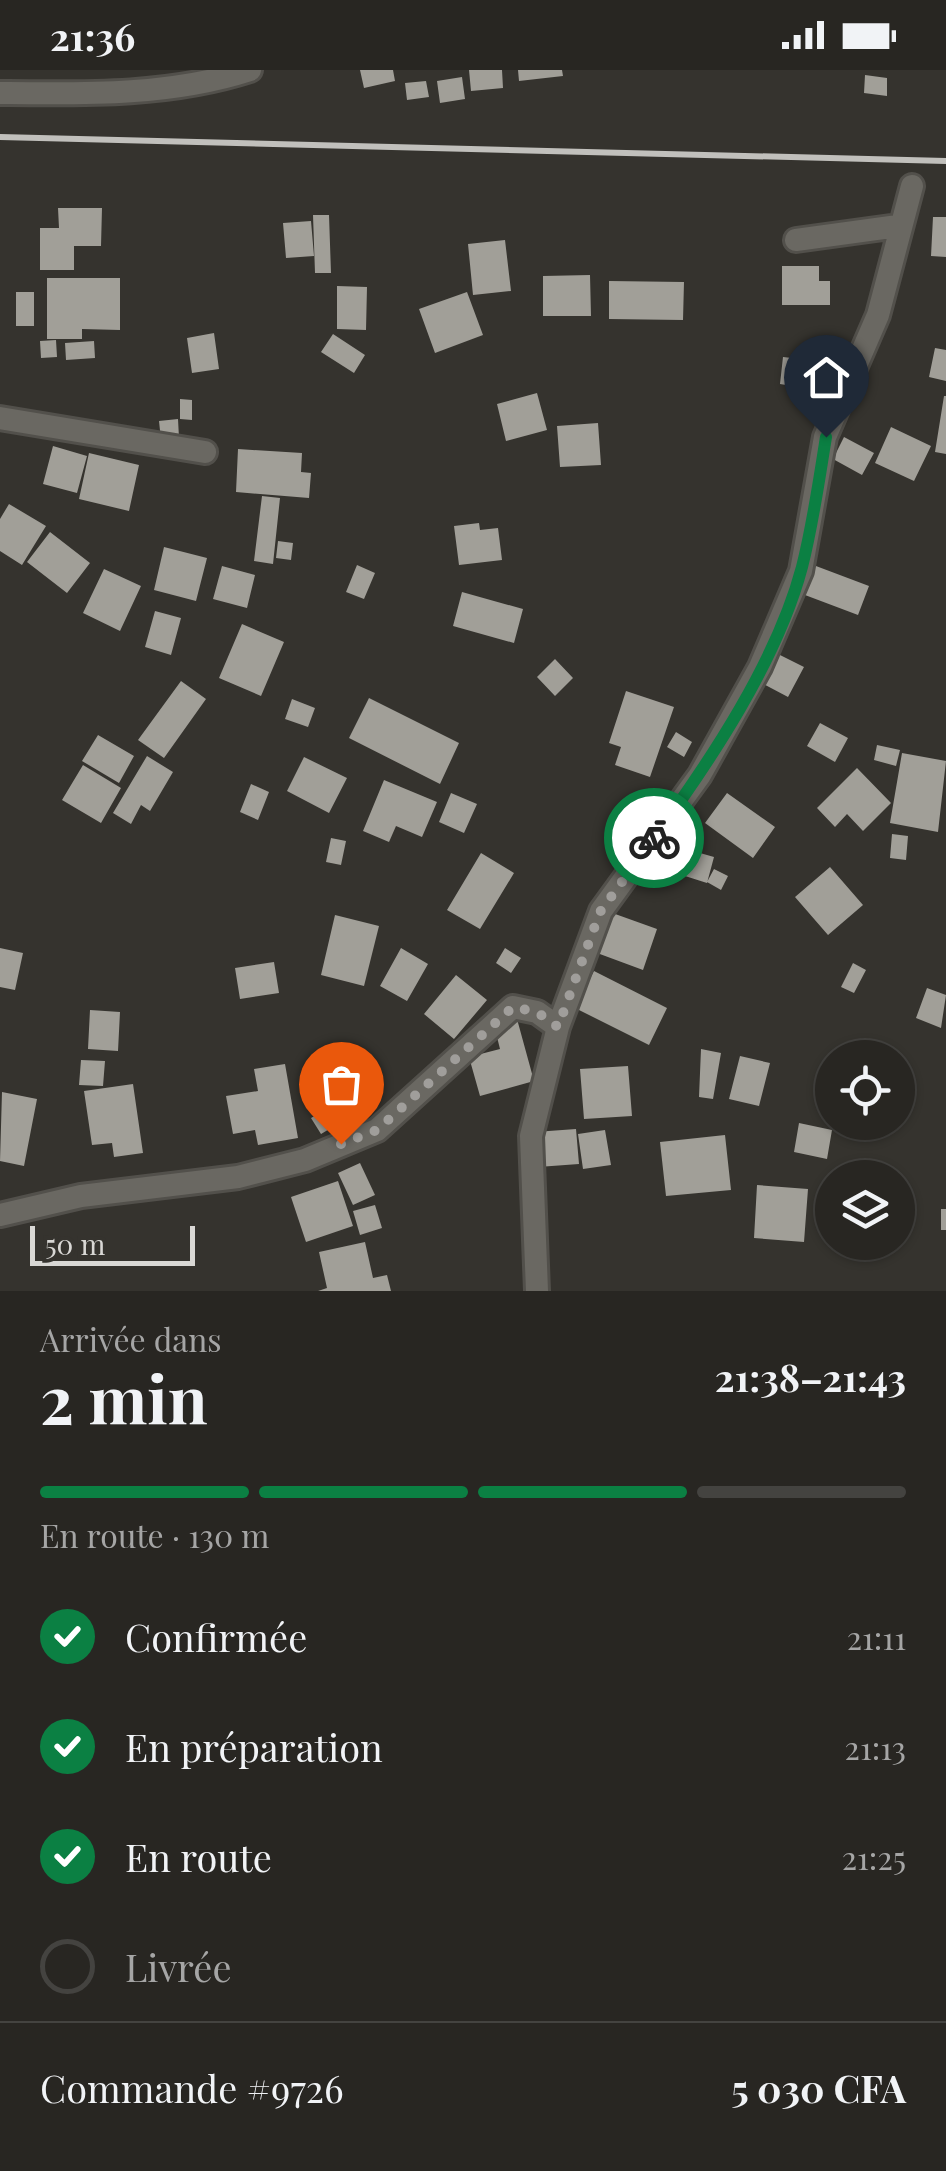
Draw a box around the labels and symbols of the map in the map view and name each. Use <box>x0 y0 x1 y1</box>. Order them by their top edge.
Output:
pin <box>784 335 869 438</box>
courier <box>604 788 704 888</box>
pin <box>299 1042 384 1145</box>
scale bar <box>30 1221 195 1266</box>

